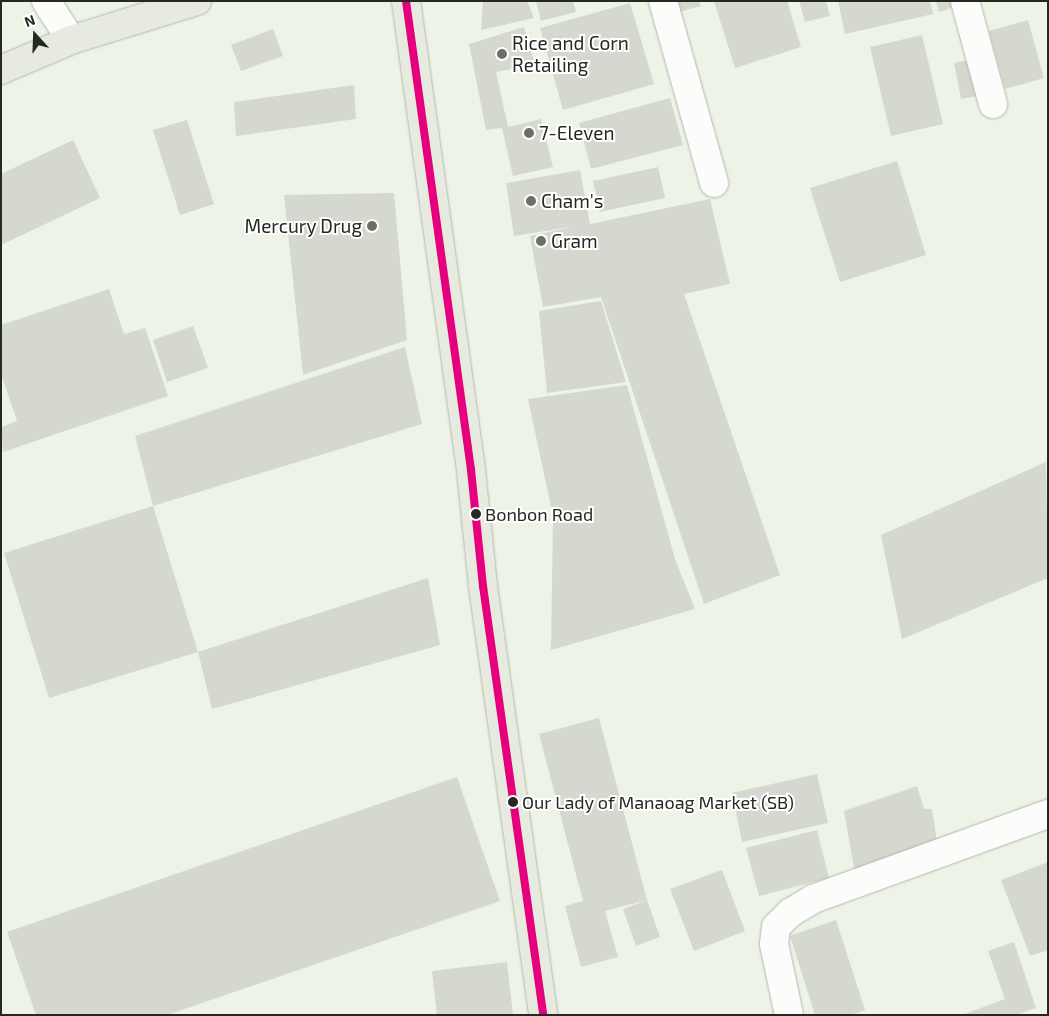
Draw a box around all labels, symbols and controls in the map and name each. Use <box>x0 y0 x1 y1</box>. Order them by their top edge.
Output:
north arrow <box>10 10 60 60</box>
text: N <box>22 11 37 30</box>
place label: Rice and Corn Retailing <box>512 32 629 76</box>
marker: Rice and Corn Retailing <box>496 48 508 60</box>
place label: 7-Eleven <box>539 122 614 144</box>
marker: 7-Eleven <box>523 127 535 139</box>
place label: Cham's <box>541 190 603 212</box>
marker: Cham's <box>525 195 537 207</box>
place label: Mercury Drug <box>244 215 362 237</box>
marker: Mercury Drug <box>366 220 378 232</box>
place label: Gram <box>551 230 598 252</box>
marker: Gram <box>535 235 547 247</box>
place label: Bonbon Road <box>485 503 593 525</box>
marker: Bonbon Road <box>471 509 481 519</box>
place label: Our Lady of Manaoag Market (SB) <box>522 791 795 813</box>
marker: Our Lady of Manaoag Market (SB) <box>508 797 518 807</box>

